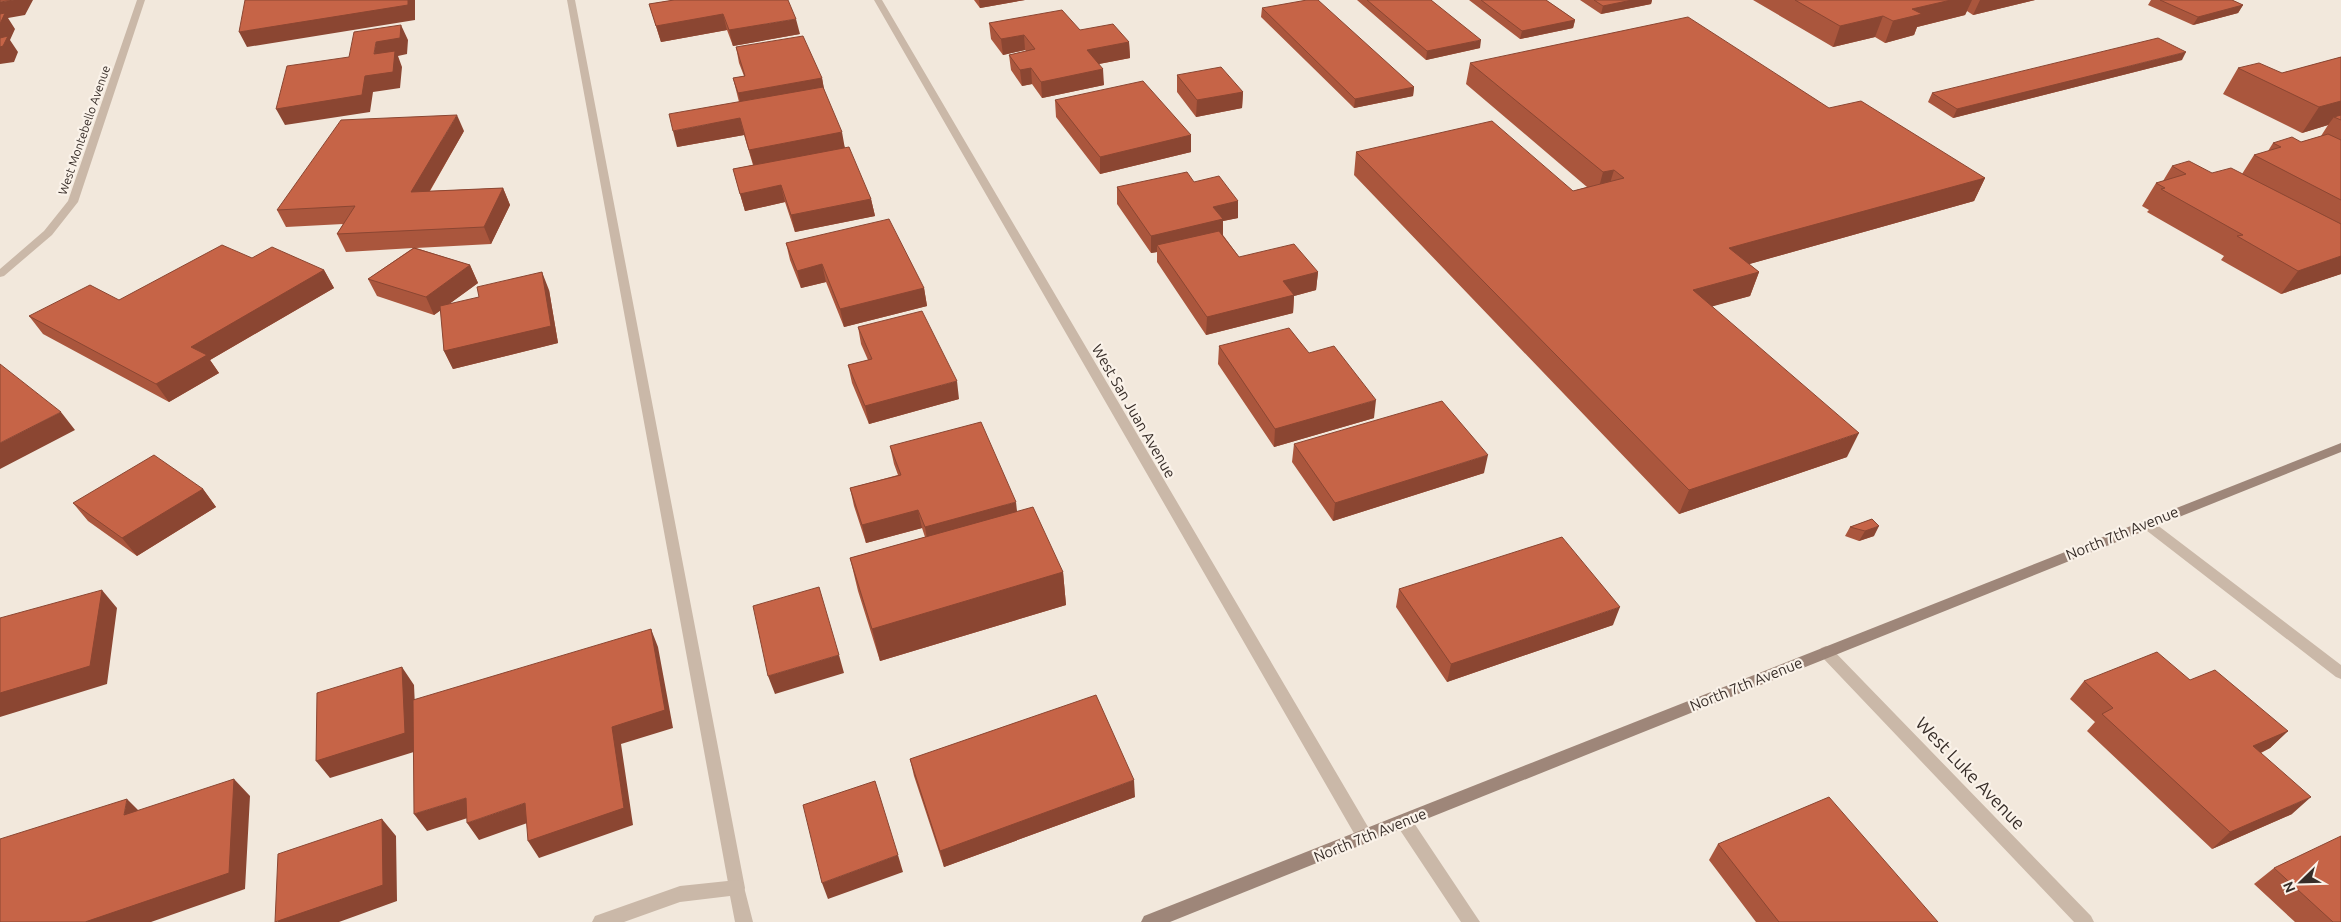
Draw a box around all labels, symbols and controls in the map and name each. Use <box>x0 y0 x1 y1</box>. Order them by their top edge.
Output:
street label: West Montebello Avenue <box>56 64 112 196</box>
street label: West San Juan Avenue <box>1089 341 1179 481</box>
street label: North 7th Avenue <box>2063 503 2181 563</box>
street label: North 7th Avenue <box>1687 654 1805 714</box>
street label: West Luke Avenue <box>1912 713 2030 833</box>
street label: North 7th Avenue <box>1311 805 1429 865</box>
north arrow <box>2276 857 2326 907</box>
text: N <box>2280 879 2298 895</box>

